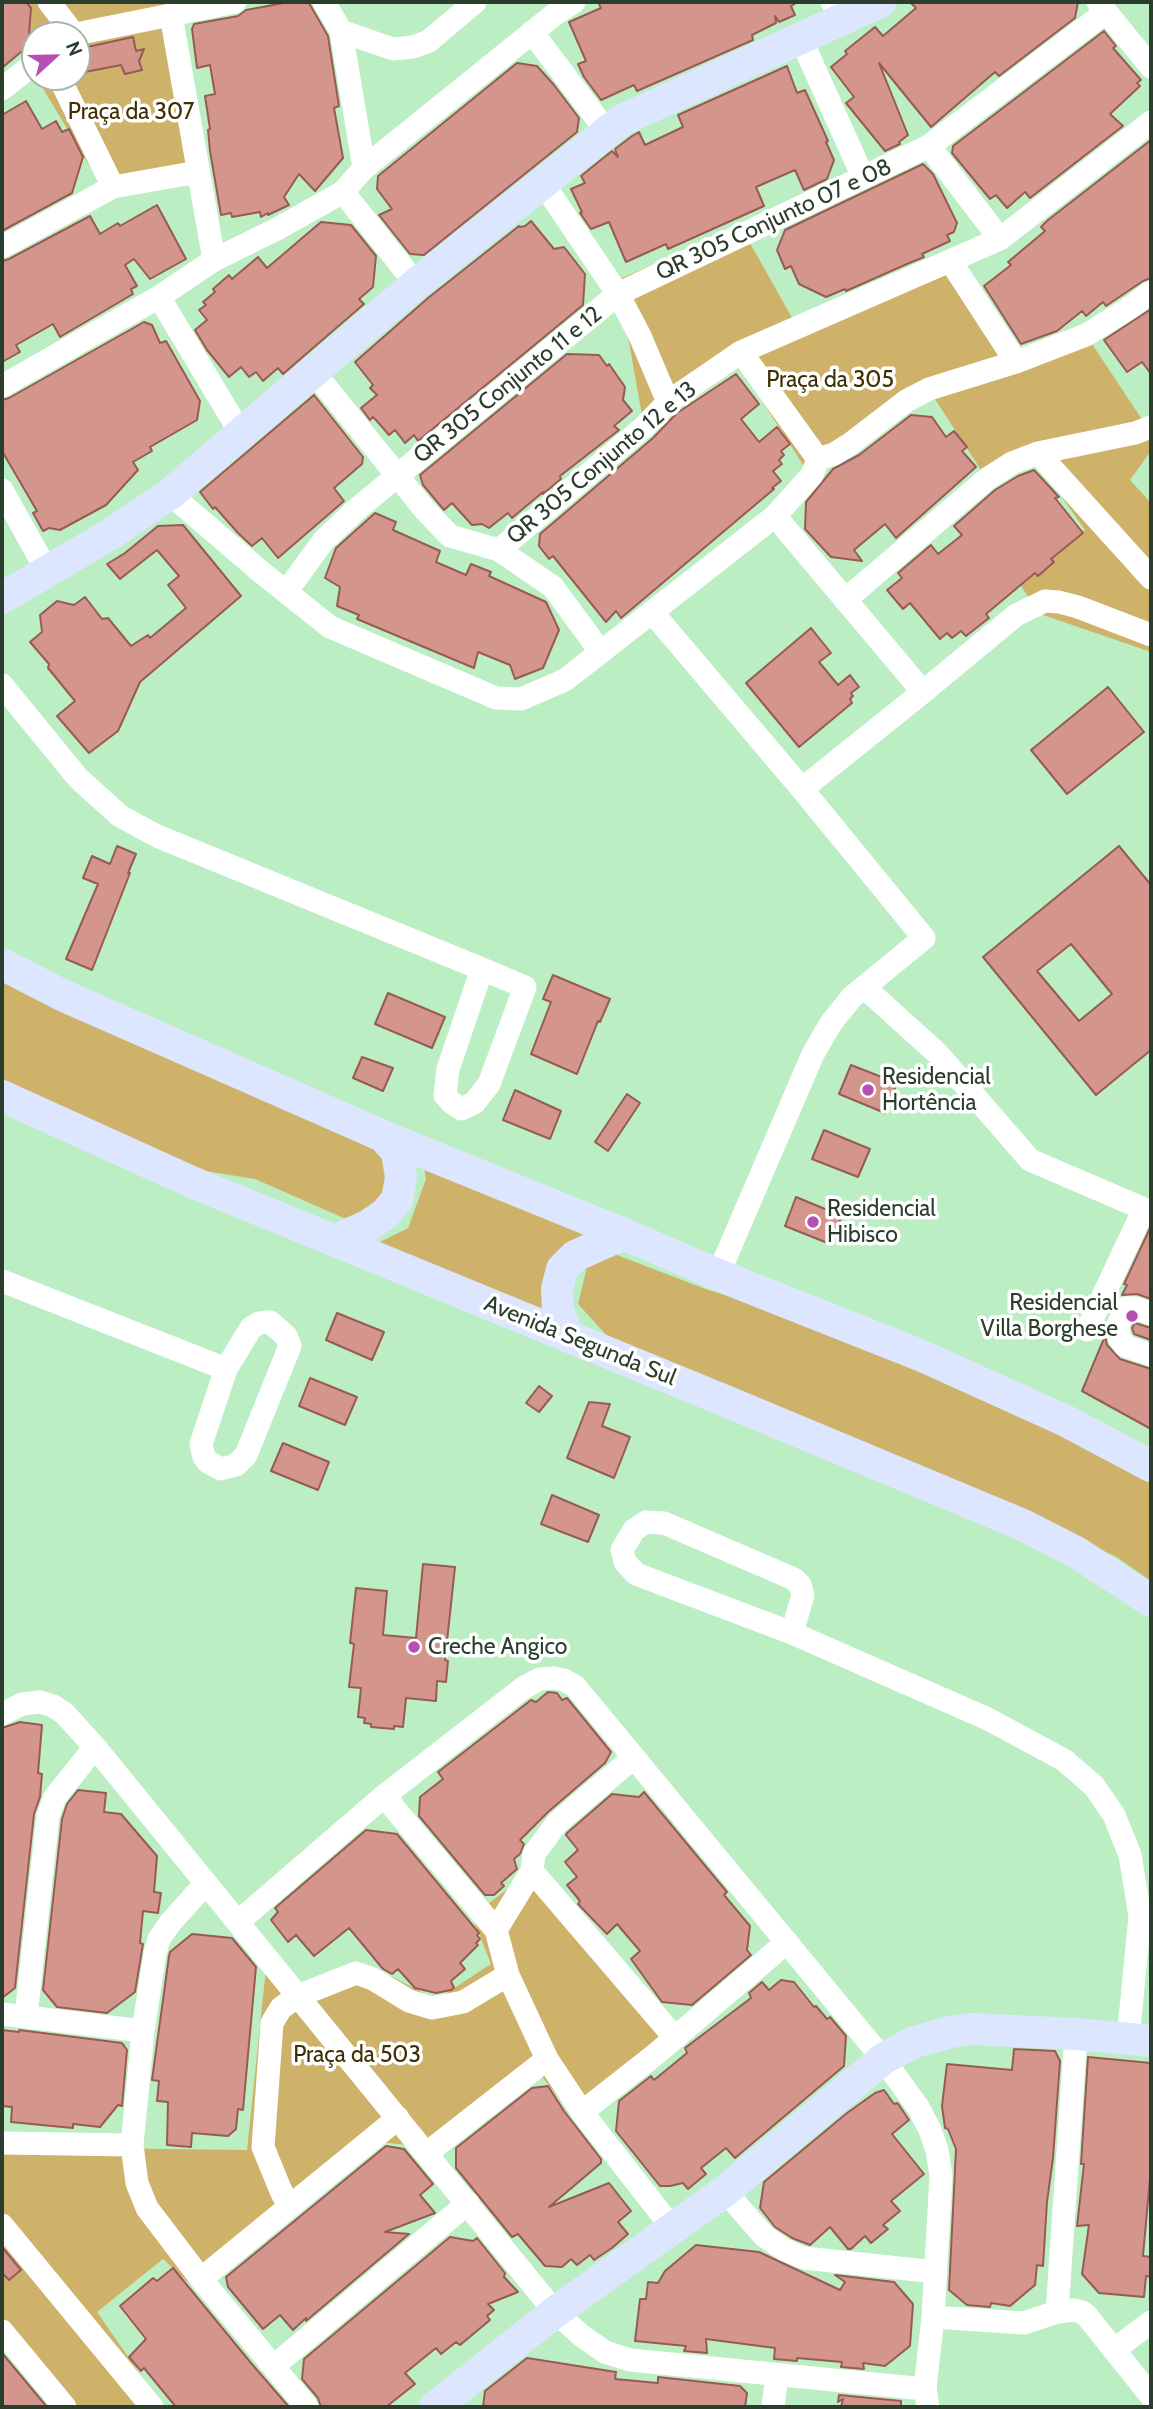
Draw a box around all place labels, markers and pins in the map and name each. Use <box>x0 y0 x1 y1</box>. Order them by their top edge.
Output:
place label: Residencial Hortência <box>882 1063 991 1117</box>
marker: Residencial Hortência <box>860 1082 876 1098</box>
place label: Residencial Hibisco <box>827 1195 936 1249</box>
marker: Residencial Hibisco <box>805 1214 821 1230</box>
place label: Residencial Villa Borghese <box>981 1289 1118 1343</box>
marker: Residencial Villa Borghese <box>1124 1308 1140 1324</box>
place label: Creche Angico <box>428 1633 567 1661</box>
marker: Creche Angico <box>406 1639 422 1655</box>

